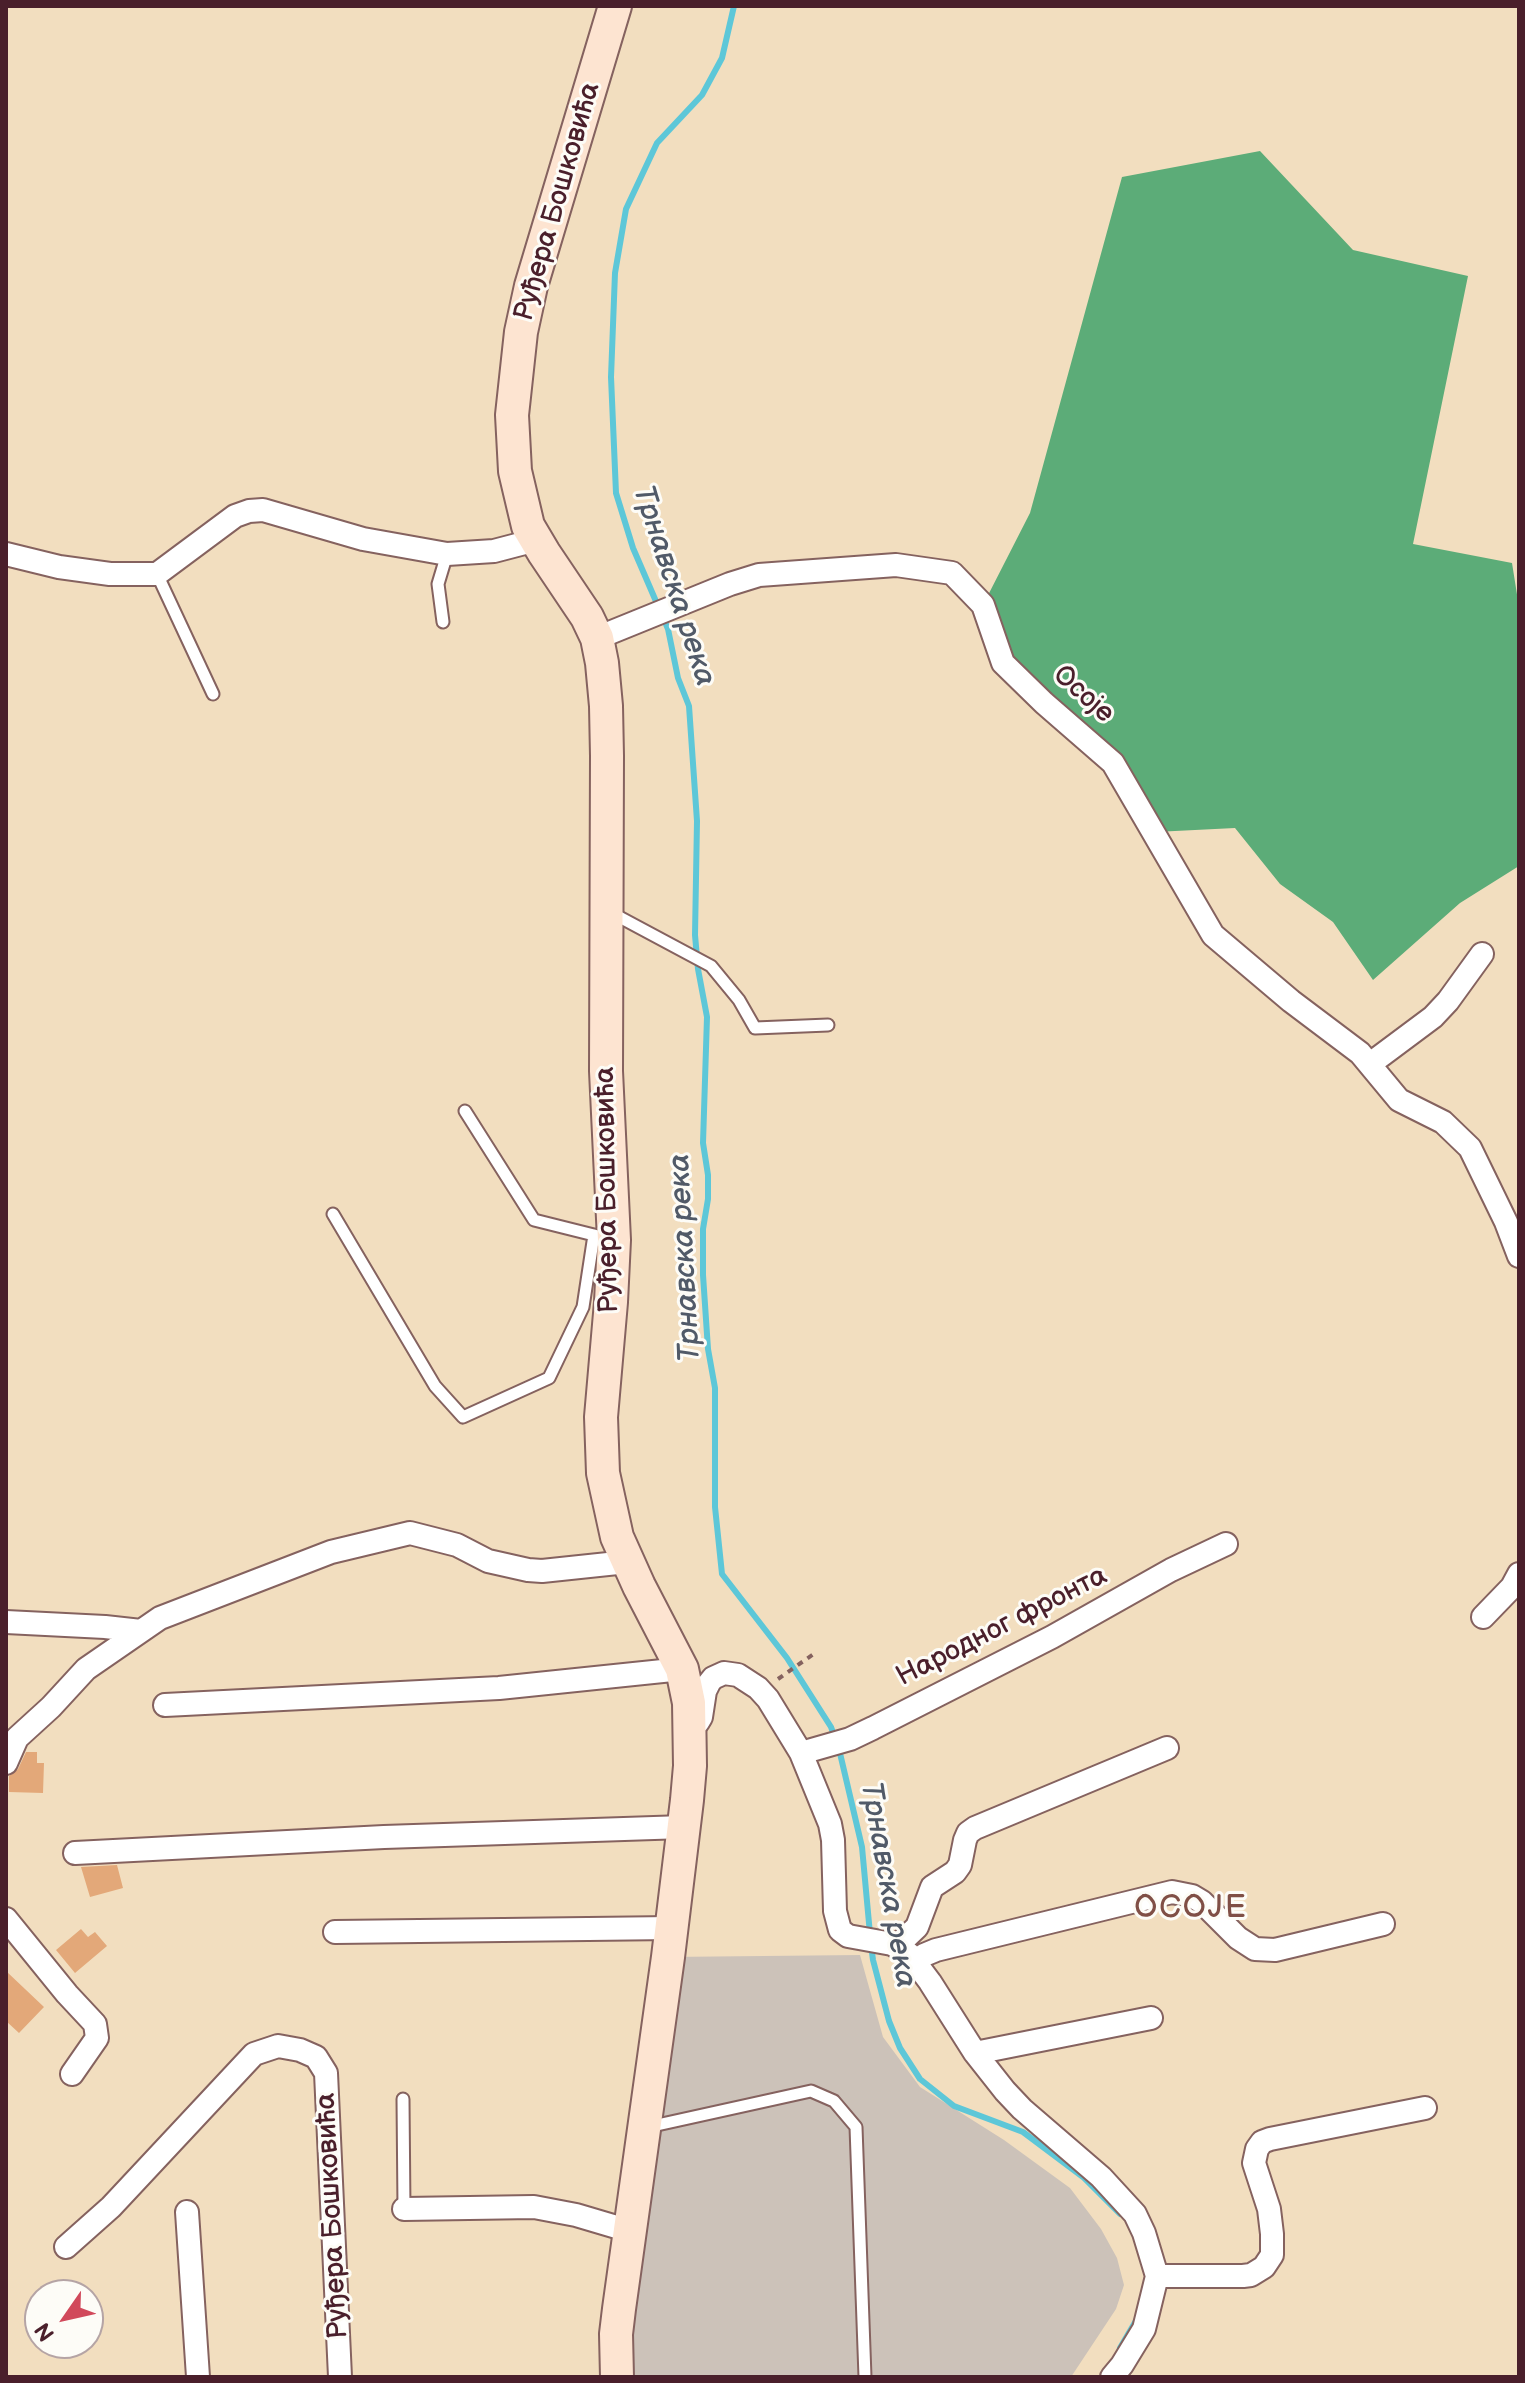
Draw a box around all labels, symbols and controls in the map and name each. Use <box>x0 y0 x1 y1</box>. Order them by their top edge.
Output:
street label: Руђера Бошковића <box>508 79 608 325</box>
water label: Трнавска река <box>624 481 722 691</box>
street label: Осоје <box>1046 659 1120 731</box>
street label: Руђера Бошковића <box>589 1066 627 1314</box>
water label: Трнавска река <box>663 1153 709 1363</box>
street label: Народног фронта <box>891 1559 1113 1695</box>
water label: Трнавска река <box>851 1779 923 1991</box>
district label: ОСОЈЕ <box>1134 1890 1248 1928</box>
street label: Руђера Бошковића <box>310 2092 356 2340</box>
north arrow <box>24 2279 104 2359</box>
text: N <box>30 2317 61 2346</box>

